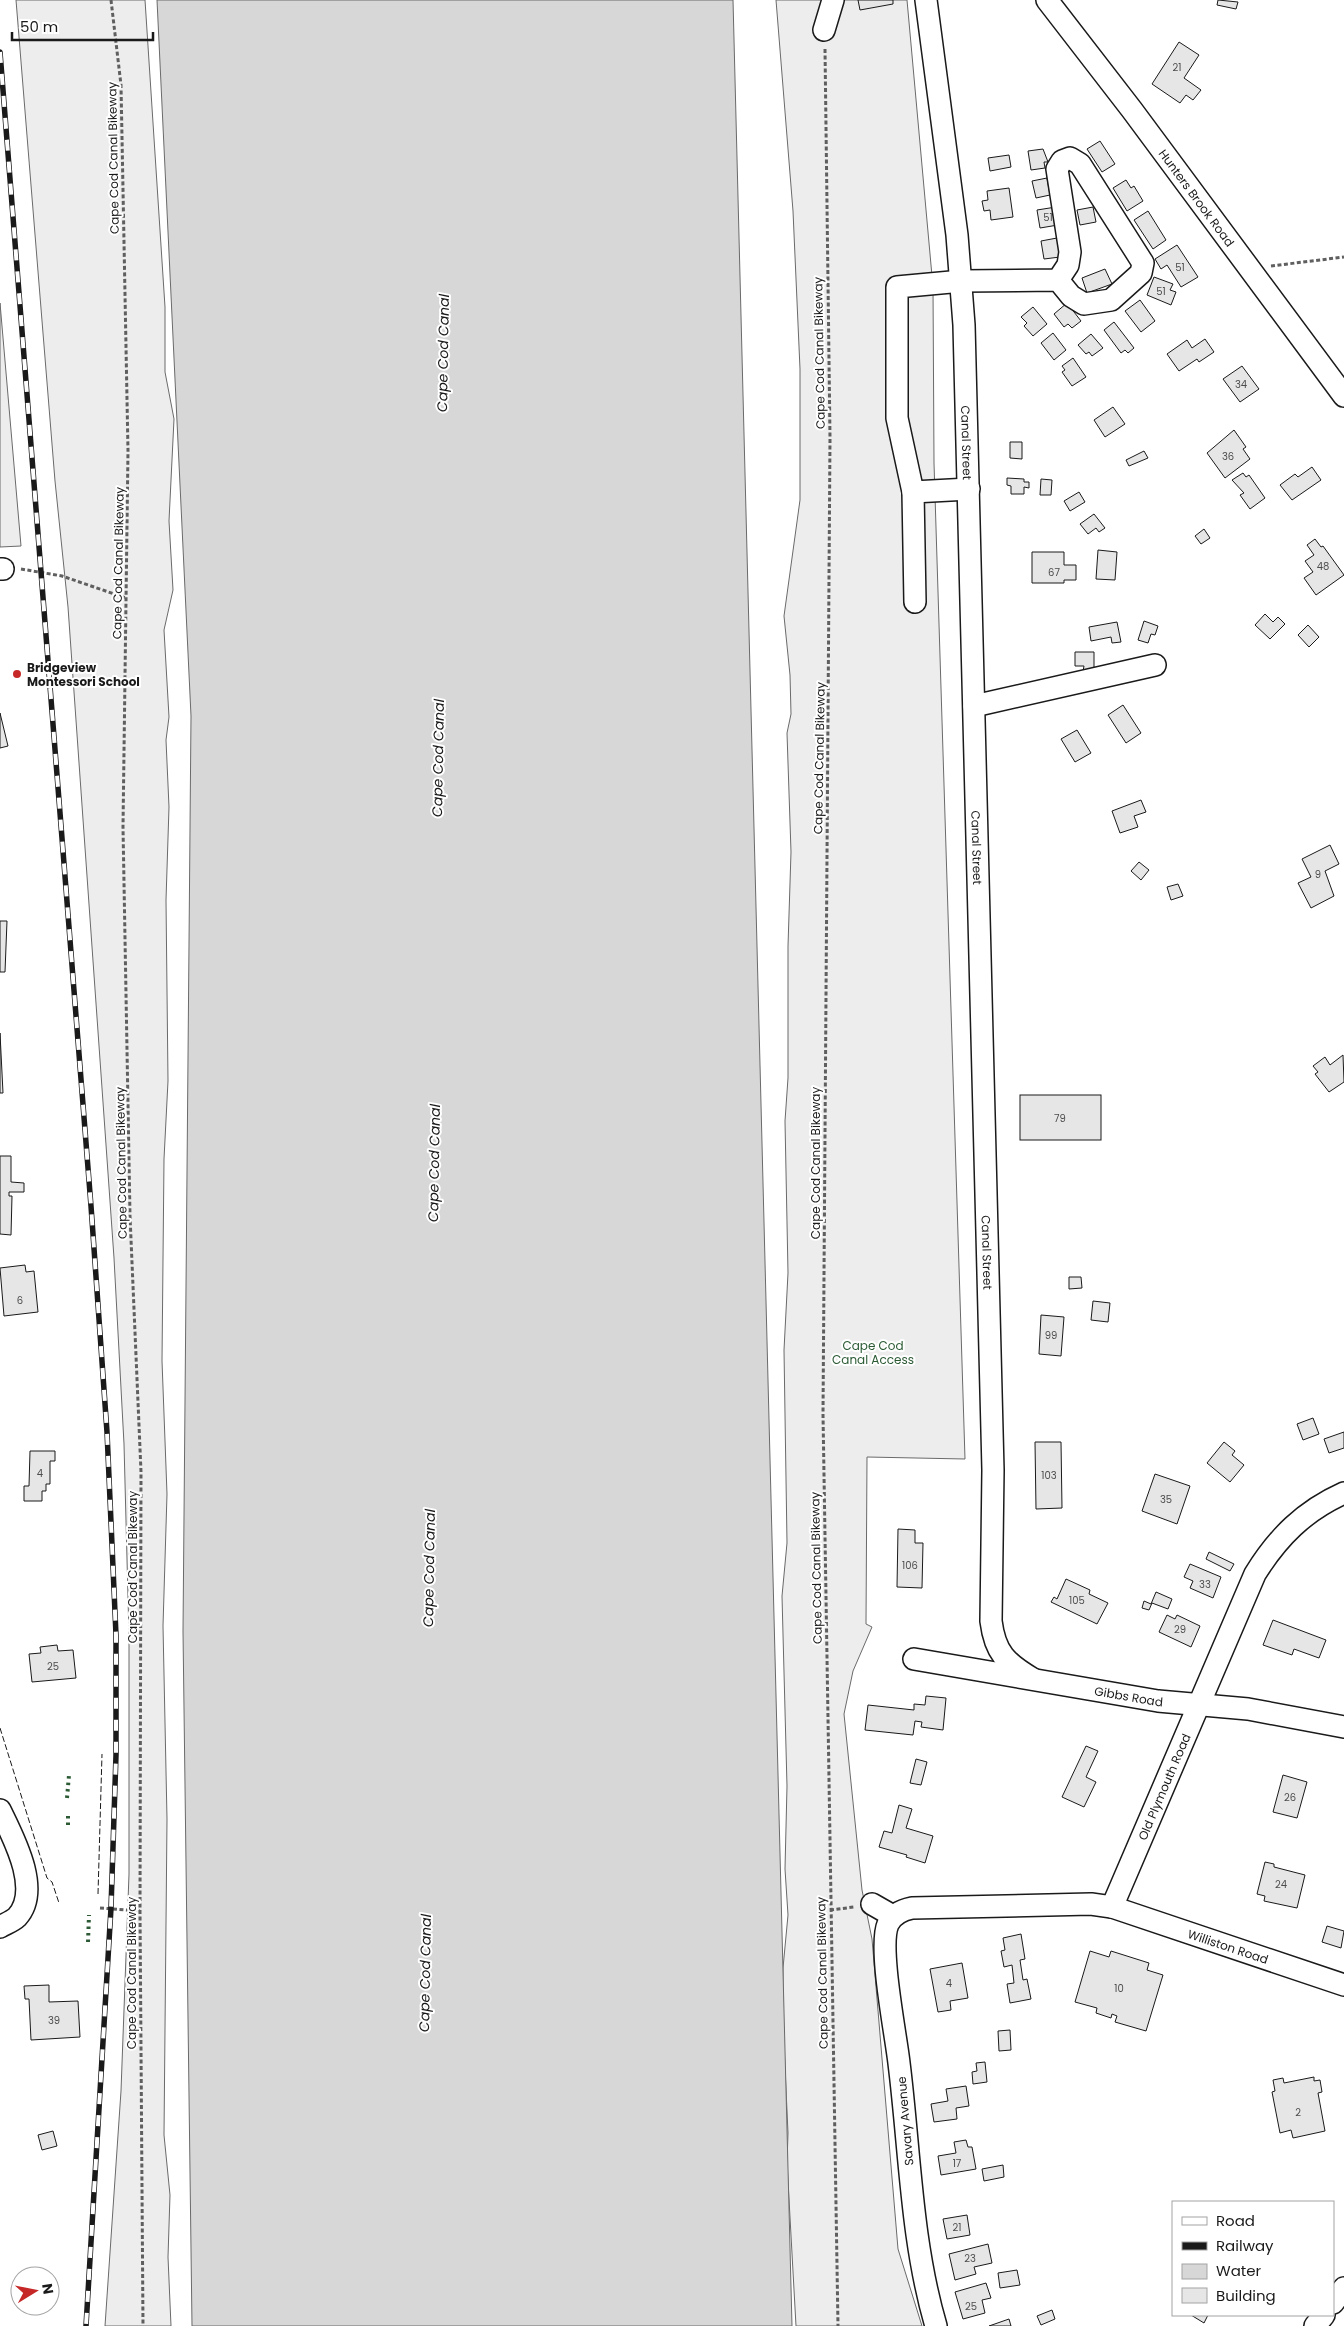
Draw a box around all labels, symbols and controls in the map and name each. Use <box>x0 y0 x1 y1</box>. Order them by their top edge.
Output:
scale bar <box>12 10 154 42</box>
text: 50 m <box>20 16 58 37</box>
house number: 21 <box>1173 60 1181 75</box>
street label: Cape Cod Canal Bikeway <box>103 81 123 234</box>
street label: Hunters Brook Road <box>1155 145 1239 250</box>
house number: 51 <box>1043 210 1053 225</box>
house number: 51 <box>1175 260 1185 275</box>
street label: Cape Cod Canal Bikeway <box>809 276 829 429</box>
house number: 51 <box>1156 284 1166 299</box>
water label: Cape Cod Canal <box>432 293 454 412</box>
house number: 34 <box>1235 377 1247 392</box>
street label: Canal Street <box>958 405 976 480</box>
house number: 36 <box>1222 449 1234 464</box>
street label: Cape Cod Canal Bikeway <box>108 486 128 639</box>
house number: 48 <box>1317 559 1329 574</box>
house number: 67 <box>1048 565 1060 580</box>
place label: Bridgeview Montessori School <box>27 659 140 690</box>
marker: Bridgeview Montessori School <box>11 668 23 680</box>
street label: Cape Cod Canal Bikeway <box>809 681 829 834</box>
water label: Cape Cod Canal <box>427 698 449 817</box>
street label: Canal Street <box>968 810 987 885</box>
house number: 9 <box>1315 867 1321 882</box>
street label: Cape Cod Canal Bikeway <box>111 1086 131 1239</box>
street label: Cape Cod Canal Bikeway <box>807 1087 824 1239</box>
water label: Cape Cod Canal <box>423 1103 445 1222</box>
house number: 79 <box>1054 1111 1066 1126</box>
street label: Canal Street <box>978 1215 997 1290</box>
house number: 6 <box>17 1293 23 1308</box>
house number: 99 <box>1045 1328 1057 1343</box>
park label: Cape Cod Canal Access <box>832 1337 914 1368</box>
house number: 4 <box>37 1466 43 1481</box>
house number: 103 <box>1041 1468 1057 1483</box>
street label: Cape Cod Canal Bikeway <box>124 1491 141 1643</box>
street label: Cape Cod Canal Bikeway <box>806 1491 826 1644</box>
house number: 35 <box>1160 1492 1172 1507</box>
water label: Cape Cod Canal <box>418 1508 440 1627</box>
house number: 106 <box>902 1558 918 1573</box>
house number: 33 <box>1199 1577 1211 1592</box>
house number: 105 <box>1069 1593 1085 1608</box>
house number: 29 <box>1174 1622 1186 1637</box>
house number: 25 <box>47 1659 59 1674</box>
street label: Gibbs Road <box>1093 1682 1164 1710</box>
street label: Old Plymouth Road <box>1133 1731 1194 1843</box>
house number: 26 <box>1284 1790 1296 1805</box>
house number: 24 <box>1275 1877 1287 1892</box>
street label: Cape Cod Canal Bikeway <box>812 1896 832 2049</box>
street label: Cape Cod Canal Bikeway <box>123 1897 140 2049</box>
water label: Cape Cod Canal <box>414 1913 436 2032</box>
street label: Williston Road <box>1186 1925 1271 1968</box>
house number: 4 <box>946 1976 952 1991</box>
house number: 10 <box>1114 1981 1124 1996</box>
house number: 39 <box>48 2013 60 2028</box>
street label: Savary Avenue <box>893 2076 917 2166</box>
house number: 2 <box>1295 2105 1301 2120</box>
house number: 17 <box>953 2156 962 2171</box>
legend <box>1172 2201 1334 2316</box>
text: Road <box>1216 2210 1255 2231</box>
house number: 21 <box>953 2220 961 2235</box>
text: Railway <box>1216 2235 1274 2256</box>
house number: 23 <box>964 2251 976 2266</box>
text: Water <box>1216 2260 1262 2281</box>
north arrow <box>10 2266 60 2316</box>
text: N <box>37 2282 59 2296</box>
text: Building <box>1216 2285 1276 2306</box>
house number: 25 <box>965 2299 977 2314</box>

